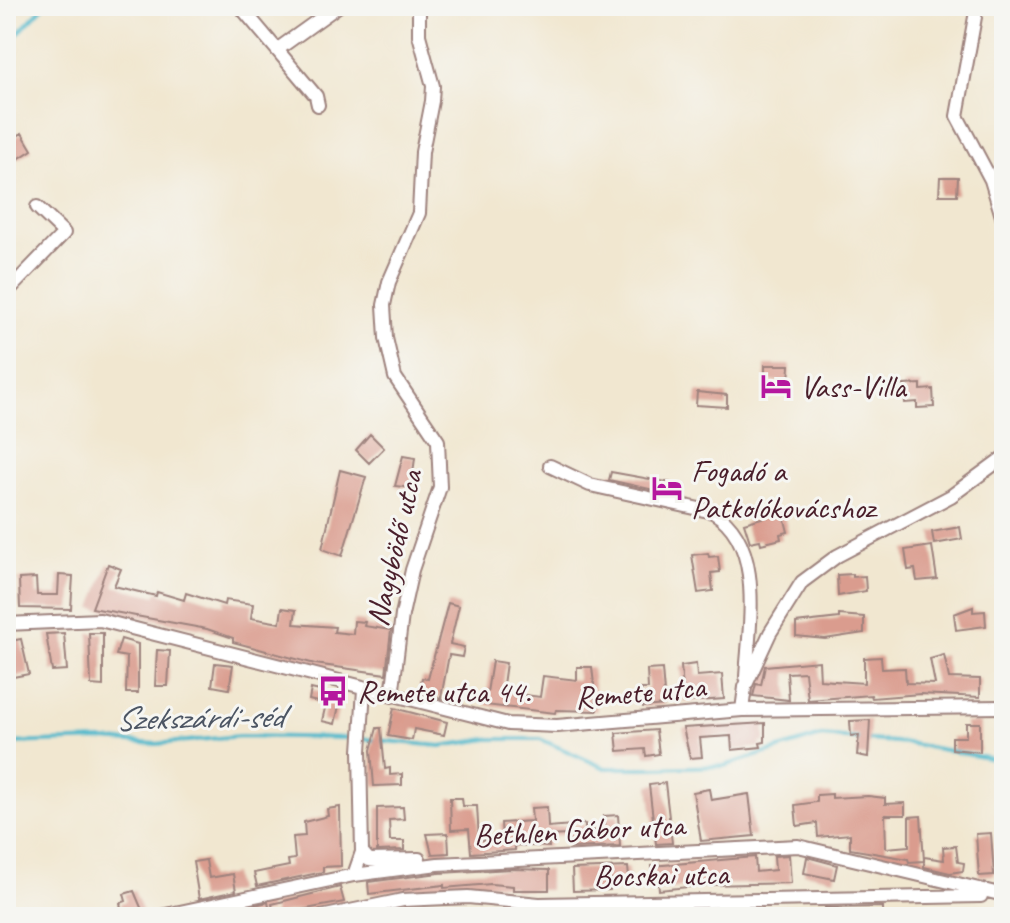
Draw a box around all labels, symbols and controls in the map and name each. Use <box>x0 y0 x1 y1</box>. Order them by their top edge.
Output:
place label: Vass-Villa <box>800 366 908 407</box>
hotel icon: Vass-Villa <box>759 369 793 403</box>
place label: Fogadó a Patkolókovácshoz <box>691 450 879 528</box>
street label: Nagybödő utca <box>356 464 432 630</box>
hotel icon: Fogadó a Patkolókovácshoz <box>650 471 684 505</box>
street label: Remete utca <box>573 666 709 718</box>
place label: Remete utca 44. <box>357 671 531 712</box>
bus stop icon: Remete utca 44. <box>316 674 350 708</box>
water label: Szekszárdi-séd <box>115 694 294 740</box>
street label: Bethlen Gábor utca <box>473 804 688 856</box>
street label: Bocskai utca <box>593 853 731 897</box>

